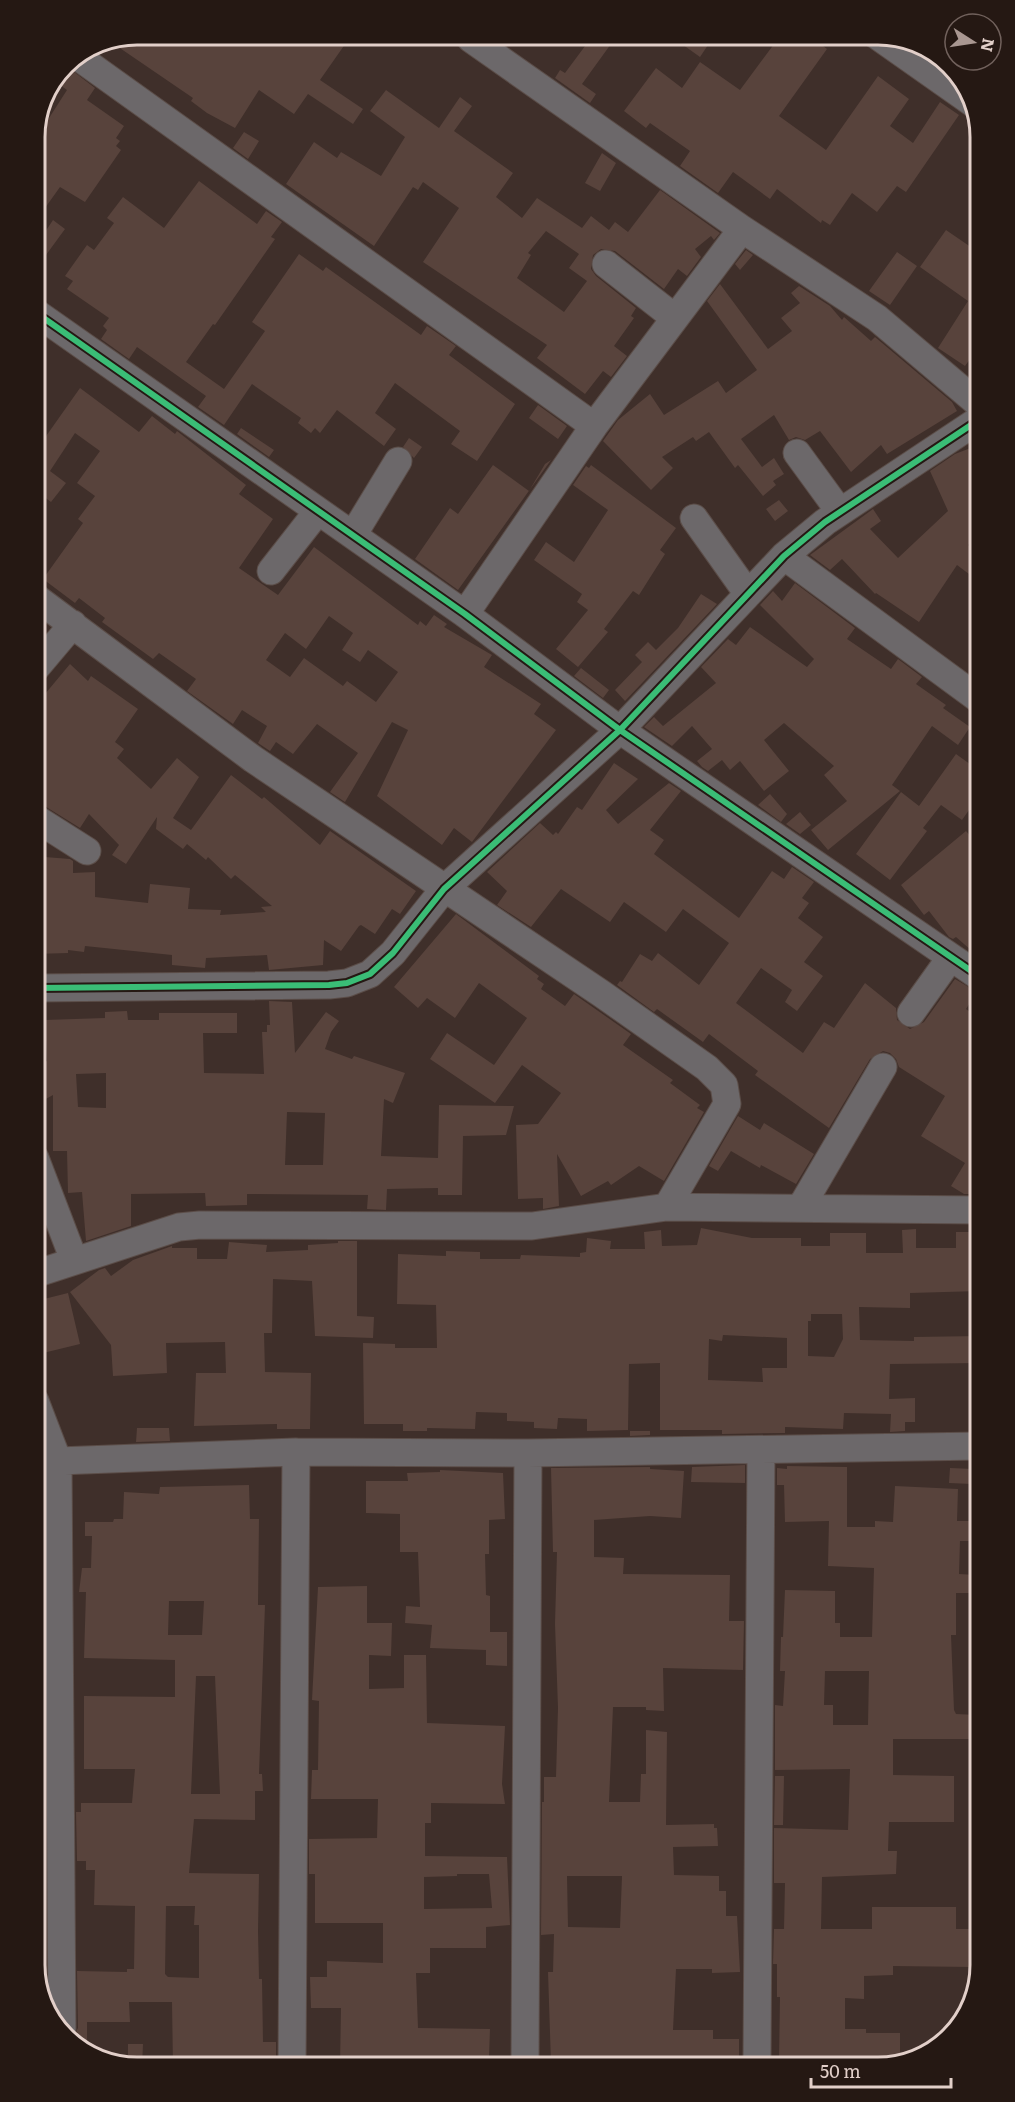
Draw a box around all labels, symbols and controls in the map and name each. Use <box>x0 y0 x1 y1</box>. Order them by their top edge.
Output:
north arrow <box>943 12 1003 72</box>
text: N <box>976 36 1002 54</box>
scale bar <box>811 2051 950 2089</box>
text: 50 m <box>820 2057 861 2084</box>

